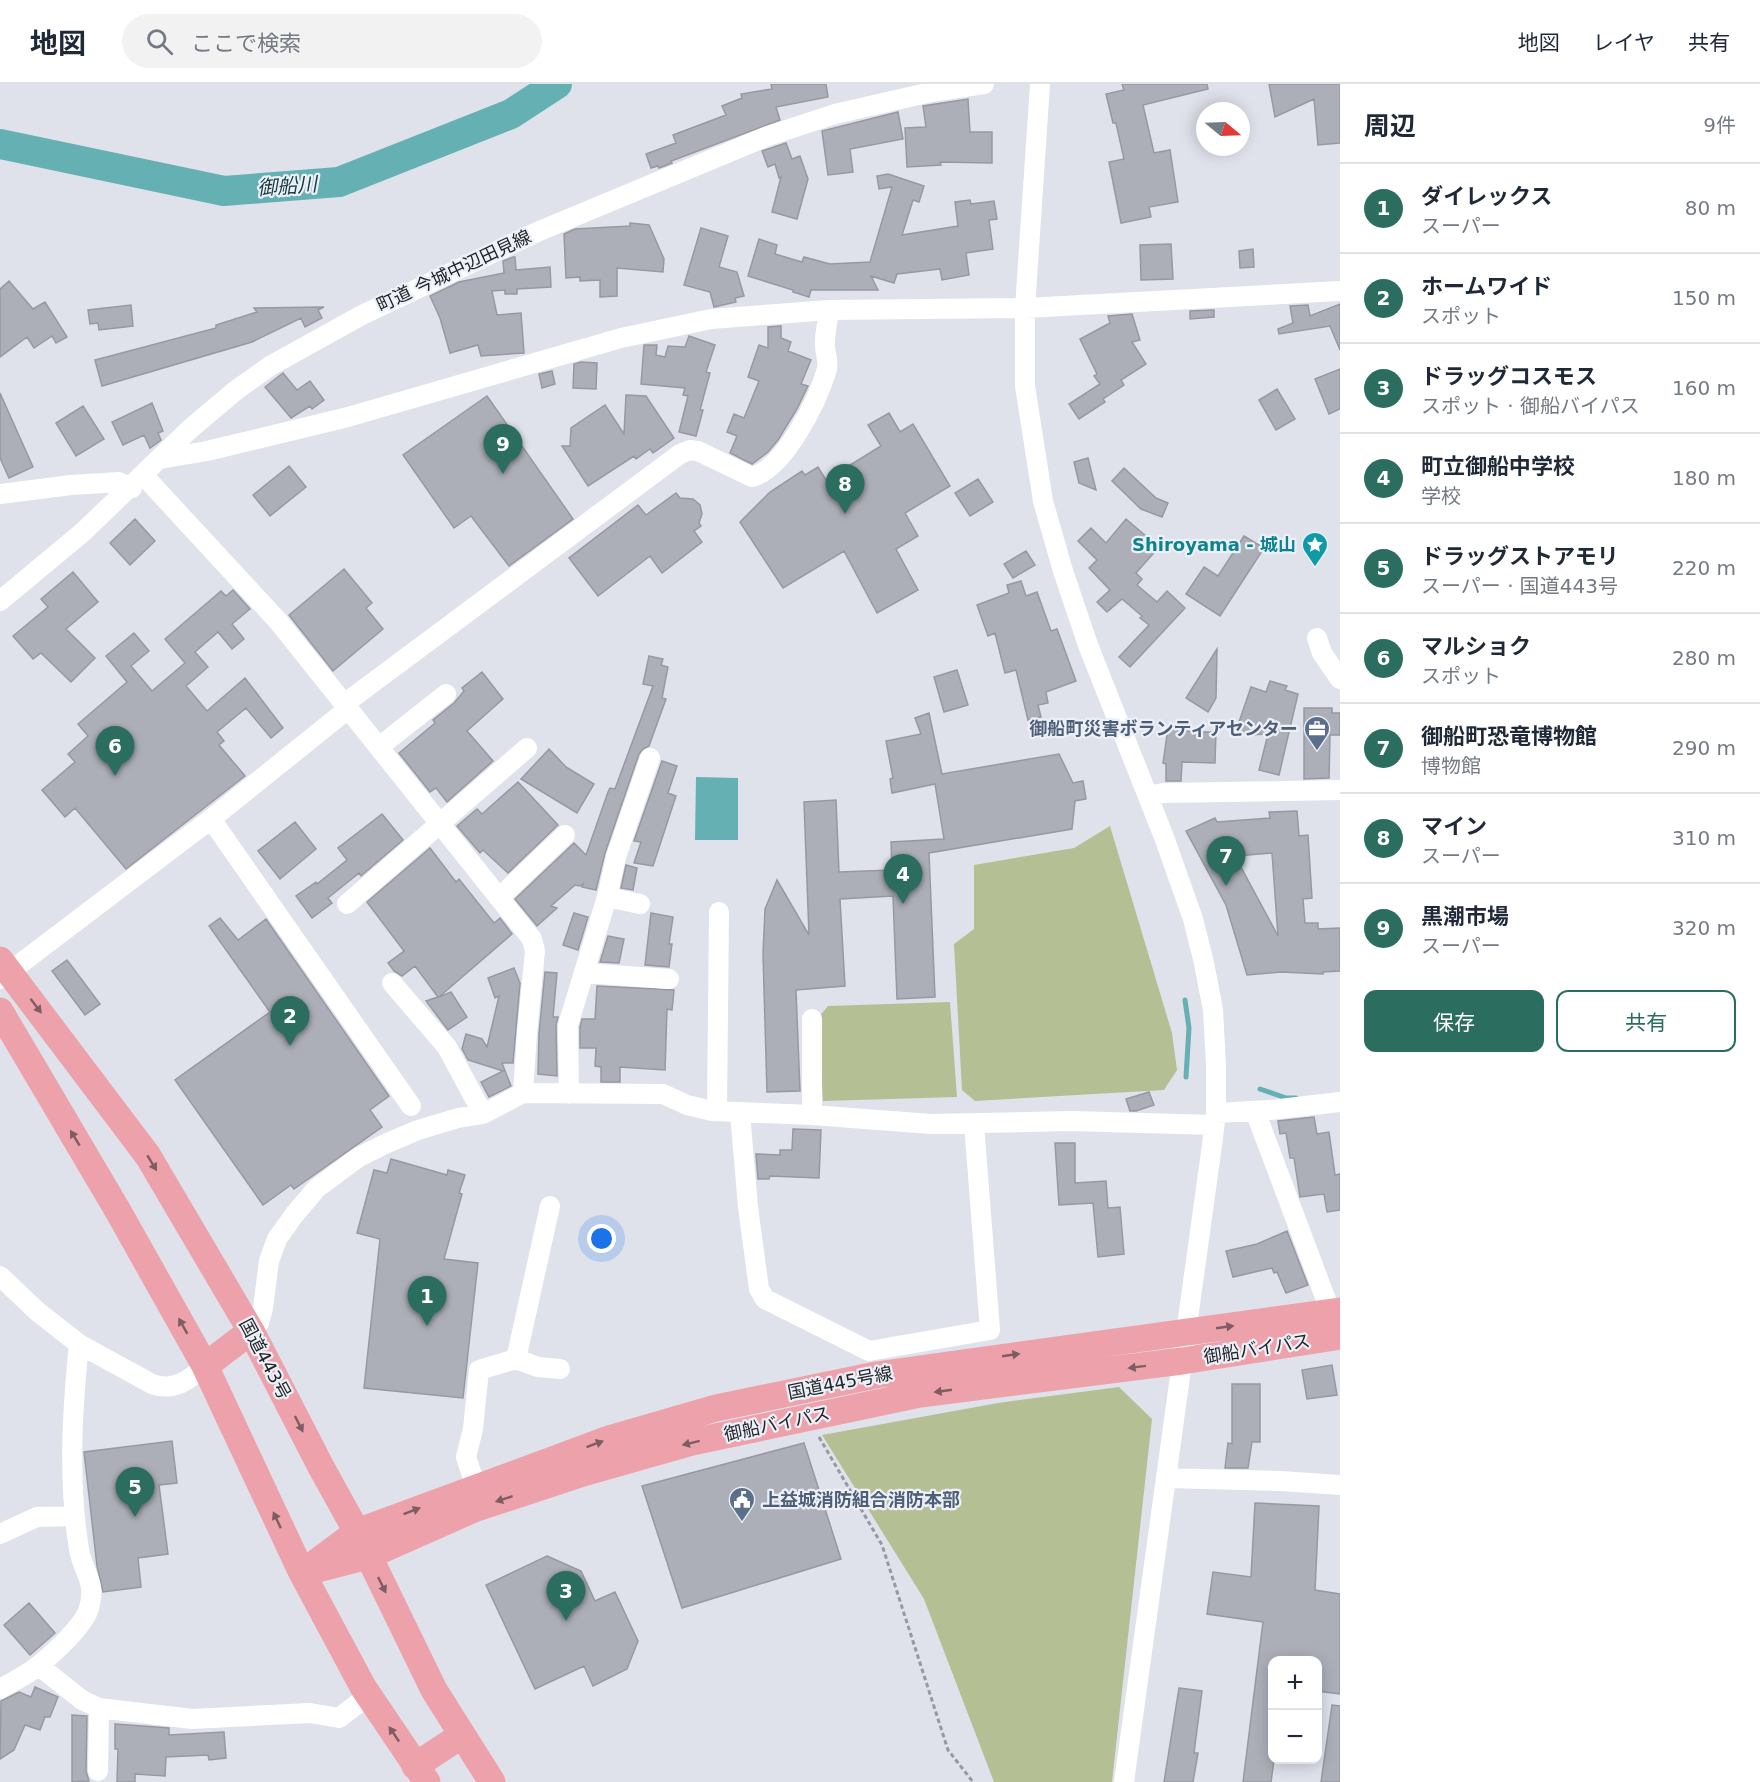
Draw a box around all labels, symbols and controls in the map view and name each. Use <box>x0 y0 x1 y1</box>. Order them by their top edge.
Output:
search box <box>122 14 542 68</box>
icon: search <box>143 25 176 58</box>
text: 地図 <box>30 27 86 60</box>
text: ここで検索 <box>191 31 301 56</box>
text: 地図 <box>1518 31 1560 55</box>
text: レイヤ <box>1593 31 1655 55</box>
text: 共有 <box>1688 31 1730 55</box>
north arrow <box>1196 102 1250 156</box>
text: 周辺 <box>1364 111 1416 141</box>
text: 9件 <box>1703 113 1736 137</box>
water label: 御船川 <box>256 172 320 200</box>
text: ダイレックス <box>1421 184 1552 209</box>
text: 1 <box>1377 196 1390 220</box>
text: 80 m <box>1685 196 1736 220</box>
text: スーパー <box>1421 214 1501 238</box>
street label: 町道 今城中辺田見線 <box>373 226 534 316</box>
text: ホームワイド <box>1421 274 1552 299</box>
text: 2 <box>1377 286 1390 310</box>
text: 150 m <box>1672 286 1736 310</box>
text: スポット <box>1421 304 1501 328</box>
text: ドラッグコスモス <box>1421 364 1597 389</box>
text: 3 <box>1377 376 1390 400</box>
text: 160 m <box>1672 376 1736 400</box>
text: スポット · 御船バイパス <box>1421 394 1640 418</box>
pin: 9 <box>484 424 522 474</box>
text: 町立御船中学校 <box>1421 454 1575 479</box>
pin: 8 <box>826 464 864 514</box>
text: 4 <box>1377 466 1390 490</box>
text: 180 m <box>1672 466 1736 490</box>
text: 学校 <box>1421 484 1461 508</box>
place icon: Shiroyama - 城山 <box>1300 530 1330 568</box>
place label: Shiroyama - 城山 <box>1132 534 1296 555</box>
text: ドラッグストアモリ <box>1421 544 1619 569</box>
text: 5 <box>1377 556 1390 580</box>
text: 220 m <box>1672 556 1736 580</box>
text: スーパー · 国道443号 <box>1421 574 1618 598</box>
text: マルショク <box>1421 634 1531 659</box>
text: 6 <box>1377 646 1390 670</box>
text: 280 m <box>1672 646 1736 670</box>
text: スポット <box>1421 664 1501 688</box>
office icon: 御船町災害ボランティアセンター <box>1302 714 1332 752</box>
place label: 御船町災害ボランティアセンター <box>1028 718 1298 739</box>
text: 御船町恐竜博物館 <box>1421 724 1597 749</box>
pin: 6 <box>96 726 134 776</box>
text: 7 <box>1377 736 1390 760</box>
text: 290 m <box>1672 736 1736 760</box>
text: 博物館 <box>1421 754 1481 778</box>
text: マイン <box>1421 814 1487 839</box>
text: 8 <box>1377 826 1390 850</box>
text: 310 m <box>1672 826 1736 850</box>
pin: 7 <box>1206 836 1246 886</box>
text: スーパー <box>1421 844 1501 868</box>
pin: 4 <box>884 854 922 904</box>
text: 黒潮市場 <box>1421 904 1509 929</box>
text: 9 <box>1377 916 1390 940</box>
text: 320 m <box>1672 916 1736 940</box>
text: スーパー <box>1421 934 1501 958</box>
button: 保存 <box>1364 990 1544 1052</box>
button: 共有 <box>1556 990 1736 1052</box>
pin: 2 <box>270 996 310 1046</box>
one-way arrow <box>29 999 41 1014</box>
one-way arrow <box>70 1130 81 1146</box>
one-way arrow <box>147 1155 157 1172</box>
your location <box>587 1224 616 1253</box>
pin: 1 <box>408 1276 446 1326</box>
street label: 国道443号 <box>235 1315 295 1403</box>
one-way arrow <box>178 1317 188 1334</box>
one-way arrow <box>1216 1322 1235 1331</box>
street label: 御船バイパス <box>1202 1330 1312 1367</box>
one-way arrow <box>1002 1351 1021 1360</box>
street label: 国道445号線 <box>786 1362 894 1403</box>
one-way arrow <box>1127 1362 1146 1372</box>
one-way arrow <box>934 1386 953 1396</box>
street label: 御船バイパス <box>722 1402 832 1445</box>
one-way arrow <box>294 1416 304 1433</box>
one-way arrow <box>682 1438 700 1448</box>
one-way arrow <box>586 1439 604 1449</box>
pin: 5 <box>116 1468 154 1517</box>
public building icon: 上益城消防組合消防本部 <box>727 1485 757 1523</box>
place label: 上益城消防組合消防本部 <box>762 1489 960 1510</box>
one-way arrow <box>495 1495 513 1504</box>
one-way arrow <box>403 1506 421 1516</box>
one-way arrow <box>272 1512 281 1529</box>
pin: 3 <box>546 1572 586 1621</box>
one-way arrow <box>377 1576 387 1593</box>
map controls <box>1268 1656 1322 1764</box>
button: + <box>1268 1656 1322 1710</box>
button: − <box>1268 1710 1322 1764</box>
one-way arrow <box>388 1726 400 1742</box>

